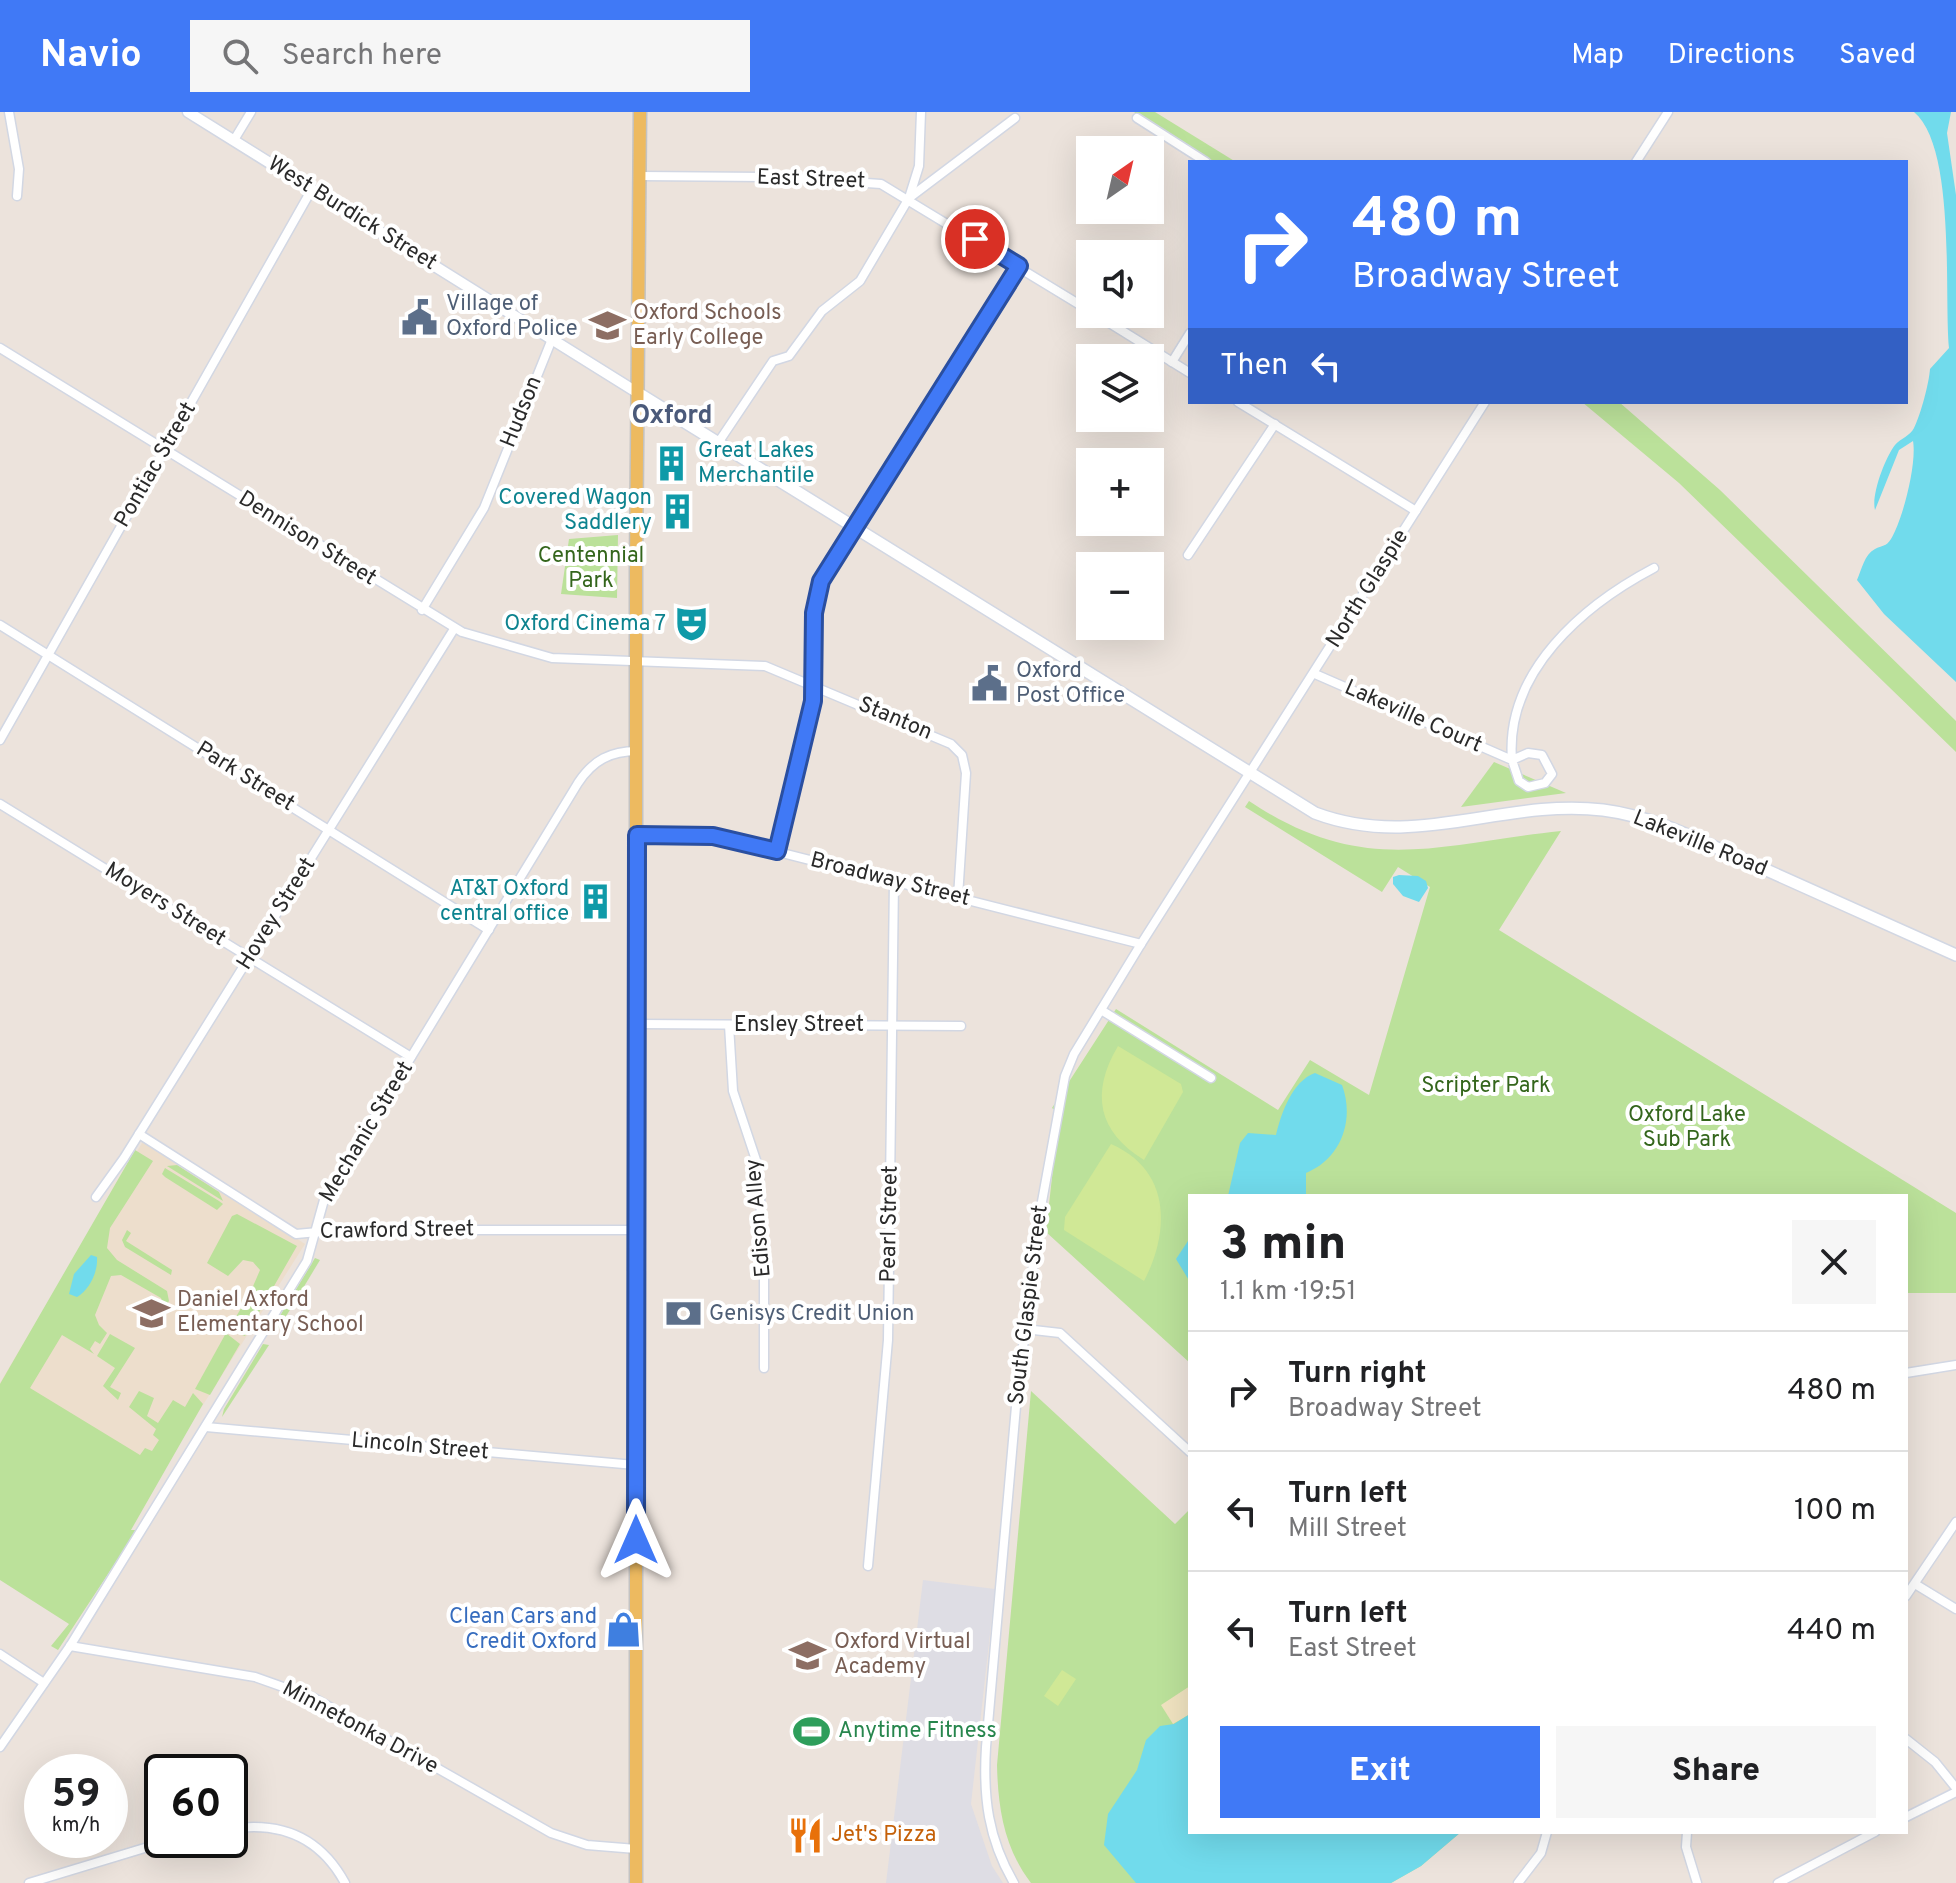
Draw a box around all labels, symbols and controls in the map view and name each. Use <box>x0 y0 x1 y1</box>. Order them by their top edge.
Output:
search box <box>190 20 750 92</box>
text: Navio <box>40 32 142 81</box>
icon: search <box>218 34 262 78</box>
text: Search here <box>282 38 442 75</box>
text: Map <box>1571 38 1624 74</box>
text: Directions <box>1668 38 1795 74</box>
text: Saved <box>1839 38 1916 74</box>
north arrow <box>1076 136 1164 224</box>
map controls <box>1076 136 1164 640</box>
street label: West Burdick Street <box>262 151 442 277</box>
street label: East Street <box>756 165 866 195</box>
text: 480 m <box>1352 186 1522 256</box>
icon: right <box>1220 192 1324 296</box>
pin <box>941 205 1009 273</box>
icon: arrive <box>953 217 997 261</box>
button: sound <box>1076 240 1164 328</box>
text: Broadway Street <box>1352 255 1620 301</box>
place label: Village of Oxford Police <box>446 291 578 343</box>
public building icon: Village of Oxford Police <box>401 298 439 336</box>
place label: Oxford Schools Early College <box>633 300 782 352</box>
school or university icon: Oxford Schools Early College <box>588 307 626 345</box>
button: layers <box>1076 344 1164 432</box>
icon: left <box>1304 344 1348 388</box>
text: Then <box>1220 348 1288 385</box>
street label: Hudson <box>495 372 549 452</box>
street label: Pontiac Street <box>109 398 203 532</box>
district label: Oxford <box>631 400 713 433</box>
place label: Great Lakes Merchantile <box>698 438 814 490</box>
building icon: Great Lakes Merchantile <box>653 445 691 483</box>
button: + <box>1076 448 1164 536</box>
place label: Covered Wagon Saddlery <box>498 485 652 537</box>
street label: Dennison Street <box>233 486 381 592</box>
building icon: Covered Wagon Saddlery <box>659 492 697 530</box>
street label: North Glaspie <box>1321 525 1415 653</box>
park label: Centennial Park <box>538 543 644 595</box>
button: − <box>1076 552 1164 640</box>
theatre icon: Oxford Cinema 7 <box>673 605 711 643</box>
place label: Oxford Cinema 7 <box>504 611 666 638</box>
place label: Oxford Post Office <box>1016 658 1125 710</box>
public building icon: Oxford Post Office <box>971 665 1009 703</box>
street label: Lakeville Court <box>1340 675 1486 759</box>
street label: Stanton <box>854 691 936 747</box>
street label: Park Street <box>191 736 299 818</box>
street label: Lakeville Road <box>1629 805 1771 883</box>
street label: Broadway Street <box>807 847 973 913</box>
street label: Hovey Street <box>232 853 322 975</box>
street label: Moyers Street <box>99 857 231 953</box>
place label: AT&T Oxford central office <box>440 876 569 928</box>
building icon: AT&T Oxford central office <box>576 883 614 921</box>
street label: Ensley Street <box>734 1012 864 1039</box>
street label: Mechanic Street <box>314 1056 420 1208</box>
park label: Scripter Park <box>1421 1073 1551 1100</box>
park label: Oxford Lake Sub Park <box>1628 1102 1746 1154</box>
street label: Edison Alley <box>740 1158 778 1278</box>
street label: Pearl Street <box>875 1165 905 1283</box>
street label: South Glaspie Street <box>1003 1203 1055 1407</box>
street label: Crawford Street <box>320 1216 474 1246</box>
text: 3 min <box>1220 1216 1346 1276</box>
button: close <box>1792 1220 1876 1304</box>
text: 1.1 km · 19:51 <box>1220 1276 1356 1309</box>
place label: Daniel Axford Elementary School <box>177 1287 364 1339</box>
school or university icon: Daniel Axford Elementary School <box>132 1294 170 1332</box>
bank icon: Genisys Credit Union <box>664 1295 702 1333</box>
place label: Genisys Credit Union <box>709 1301 914 1328</box>
text: Turn right <box>1288 1356 1426 1393</box>
icon: right <box>1220 1369 1264 1413</box>
text: 480 m <box>1788 1373 1876 1410</box>
text: Broadway Street <box>1288 1393 1482 1426</box>
street label: Lincoln Street <box>350 1428 490 1466</box>
text: Turn left <box>1288 1476 1408 1513</box>
icon: left <box>1220 1489 1264 1533</box>
text: 100 m <box>1794 1493 1876 1530</box>
position arrow <box>594 1498 678 1582</box>
text: Mill Street <box>1288 1513 1407 1546</box>
text: Turn left <box>1288 1596 1408 1633</box>
place label: Clean Cars and Credit Oxford <box>449 1604 597 1656</box>
icon: left <box>1220 1609 1264 1653</box>
shop icon: Clean Cars and Credit Oxford <box>604 1611 642 1649</box>
text: 440 m <box>1787 1613 1876 1650</box>
place label: Oxford Virtual Academy <box>834 1629 971 1681</box>
text: East Street <box>1288 1633 1417 1666</box>
school or university icon: Oxford Virtual Academy <box>789 1636 827 1674</box>
street label: Minnetonka Drive <box>277 1675 443 1781</box>
sports icon: Anytime Fitness <box>793 1712 831 1750</box>
place label: Anytime Fitness <box>838 1718 997 1745</box>
button: Exit <box>1220 1726 1540 1818</box>
button: Share <box>1556 1726 1876 1818</box>
speed limit sign: 60 <box>144 1754 248 1858</box>
text: 59 <box>51 1771 101 1821</box>
text: km/h <box>52 1813 100 1839</box>
restaurant icon: Jet's Pizza <box>786 1816 824 1854</box>
place label: Jet's Pizza <box>831 1822 936 1849</box>

